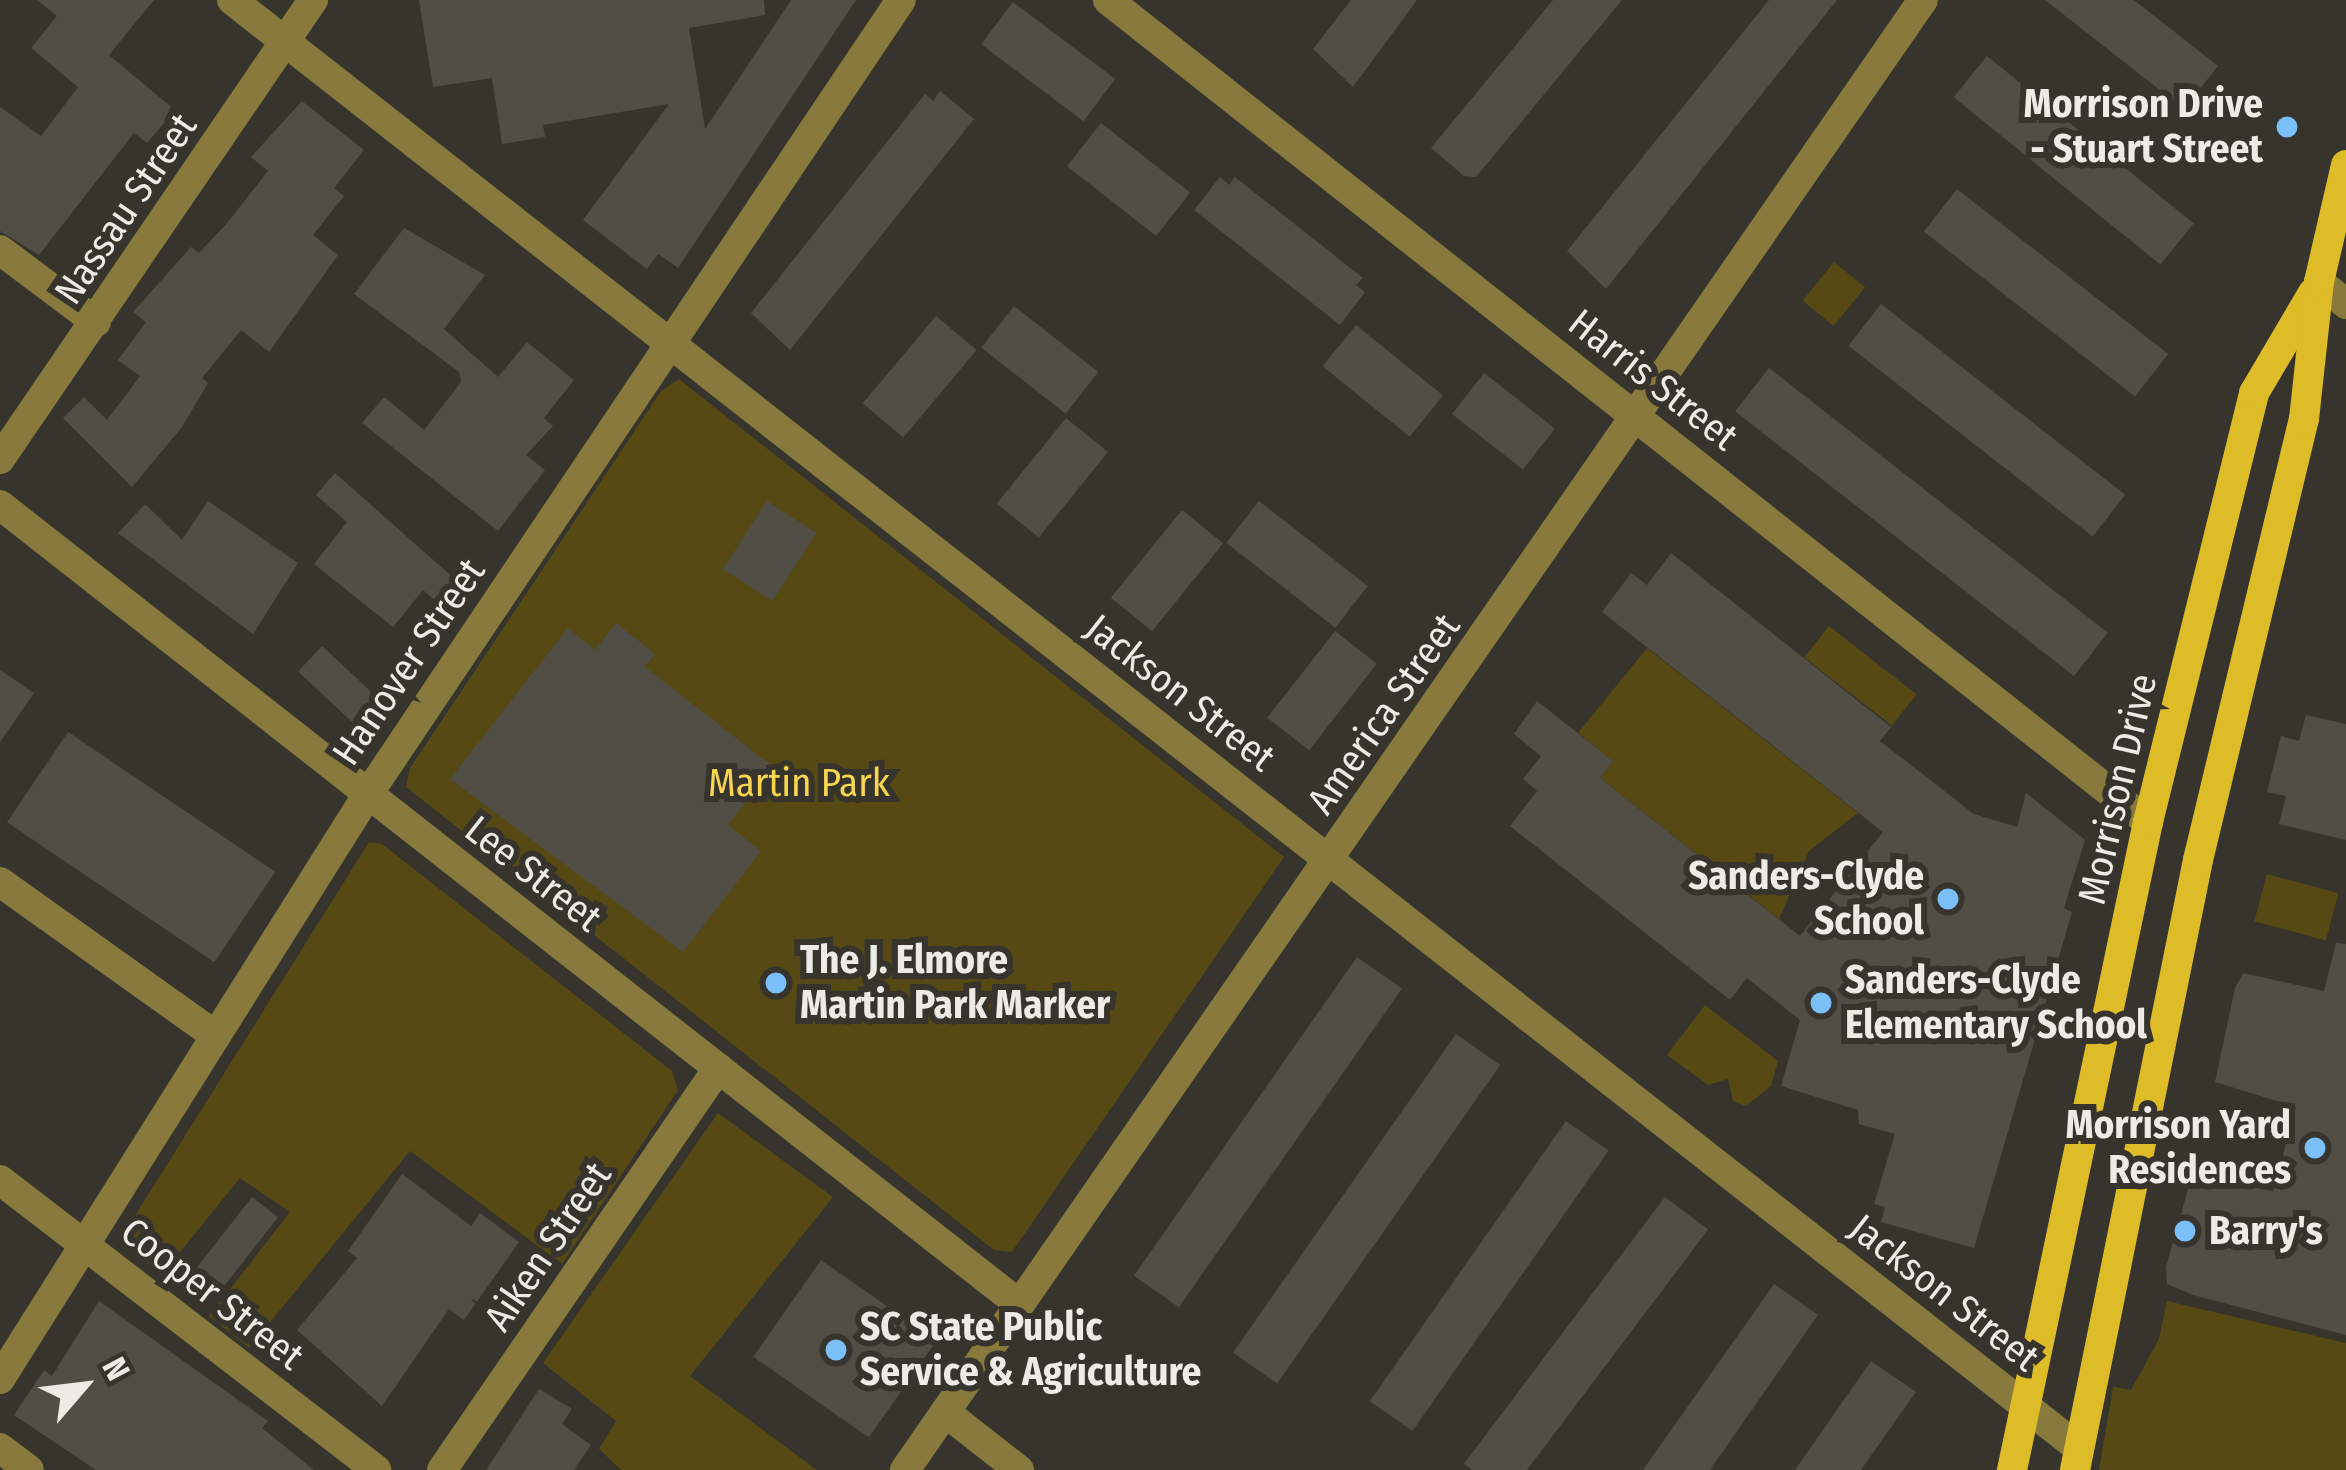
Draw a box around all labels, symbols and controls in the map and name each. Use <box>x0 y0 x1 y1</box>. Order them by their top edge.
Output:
place label: Morrison Drive - Stuart Street <box>2024 82 2263 173</box>
street label: Nassau Street <box>45 105 207 313</box>
marker: Morrison Drive - Stuart Street <box>2274 114 2300 140</box>
street label: Harris Street <box>1559 300 1747 460</box>
street label: Hanover Street <box>323 550 495 774</box>
street label: Jackson Street <box>1076 605 1284 781</box>
street label: America Street <box>1298 605 1470 823</box>
street label: Morrison Drive <box>2069 669 2167 909</box>
park label: Martin Park <box>708 760 890 806</box>
street label: Lee Street <box>456 806 610 942</box>
place label: Sanders-Clyde School <box>1688 854 1924 945</box>
marker: Sanders-Clyde School <box>1935 886 1961 912</box>
place label: The J. Elmore Martin Park Marker <box>800 938 1110 1029</box>
place label: Sanders-Clyde Elementary School <box>1845 958 2147 1049</box>
marker: The J. Elmore Martin Park Marker <box>763 970 789 996</box>
marker: Sanders-Clyde Elementary School <box>1808 990 1834 1016</box>
place label: Morrison Yard Residences <box>2065 1103 2291 1194</box>
marker: Morrison Yard Residences <box>2302 1135 2328 1161</box>
street label: Aiken Street <box>475 1154 621 1340</box>
street label: Jackson Street <box>1840 1205 2048 1381</box>
street label: Cooper Street <box>111 1208 313 1380</box>
place label: Barry's <box>2209 1208 2323 1254</box>
marker: Barry's <box>2172 1218 2198 1244</box>
place label: SC State Public Service & Agriculture <box>860 1305 1201 1396</box>
north arrow <box>24 1326 144 1446</box>
marker: SC State Public Service & Agriculture <box>823 1337 849 1363</box>
text: N <box>93 1351 138 1387</box>

